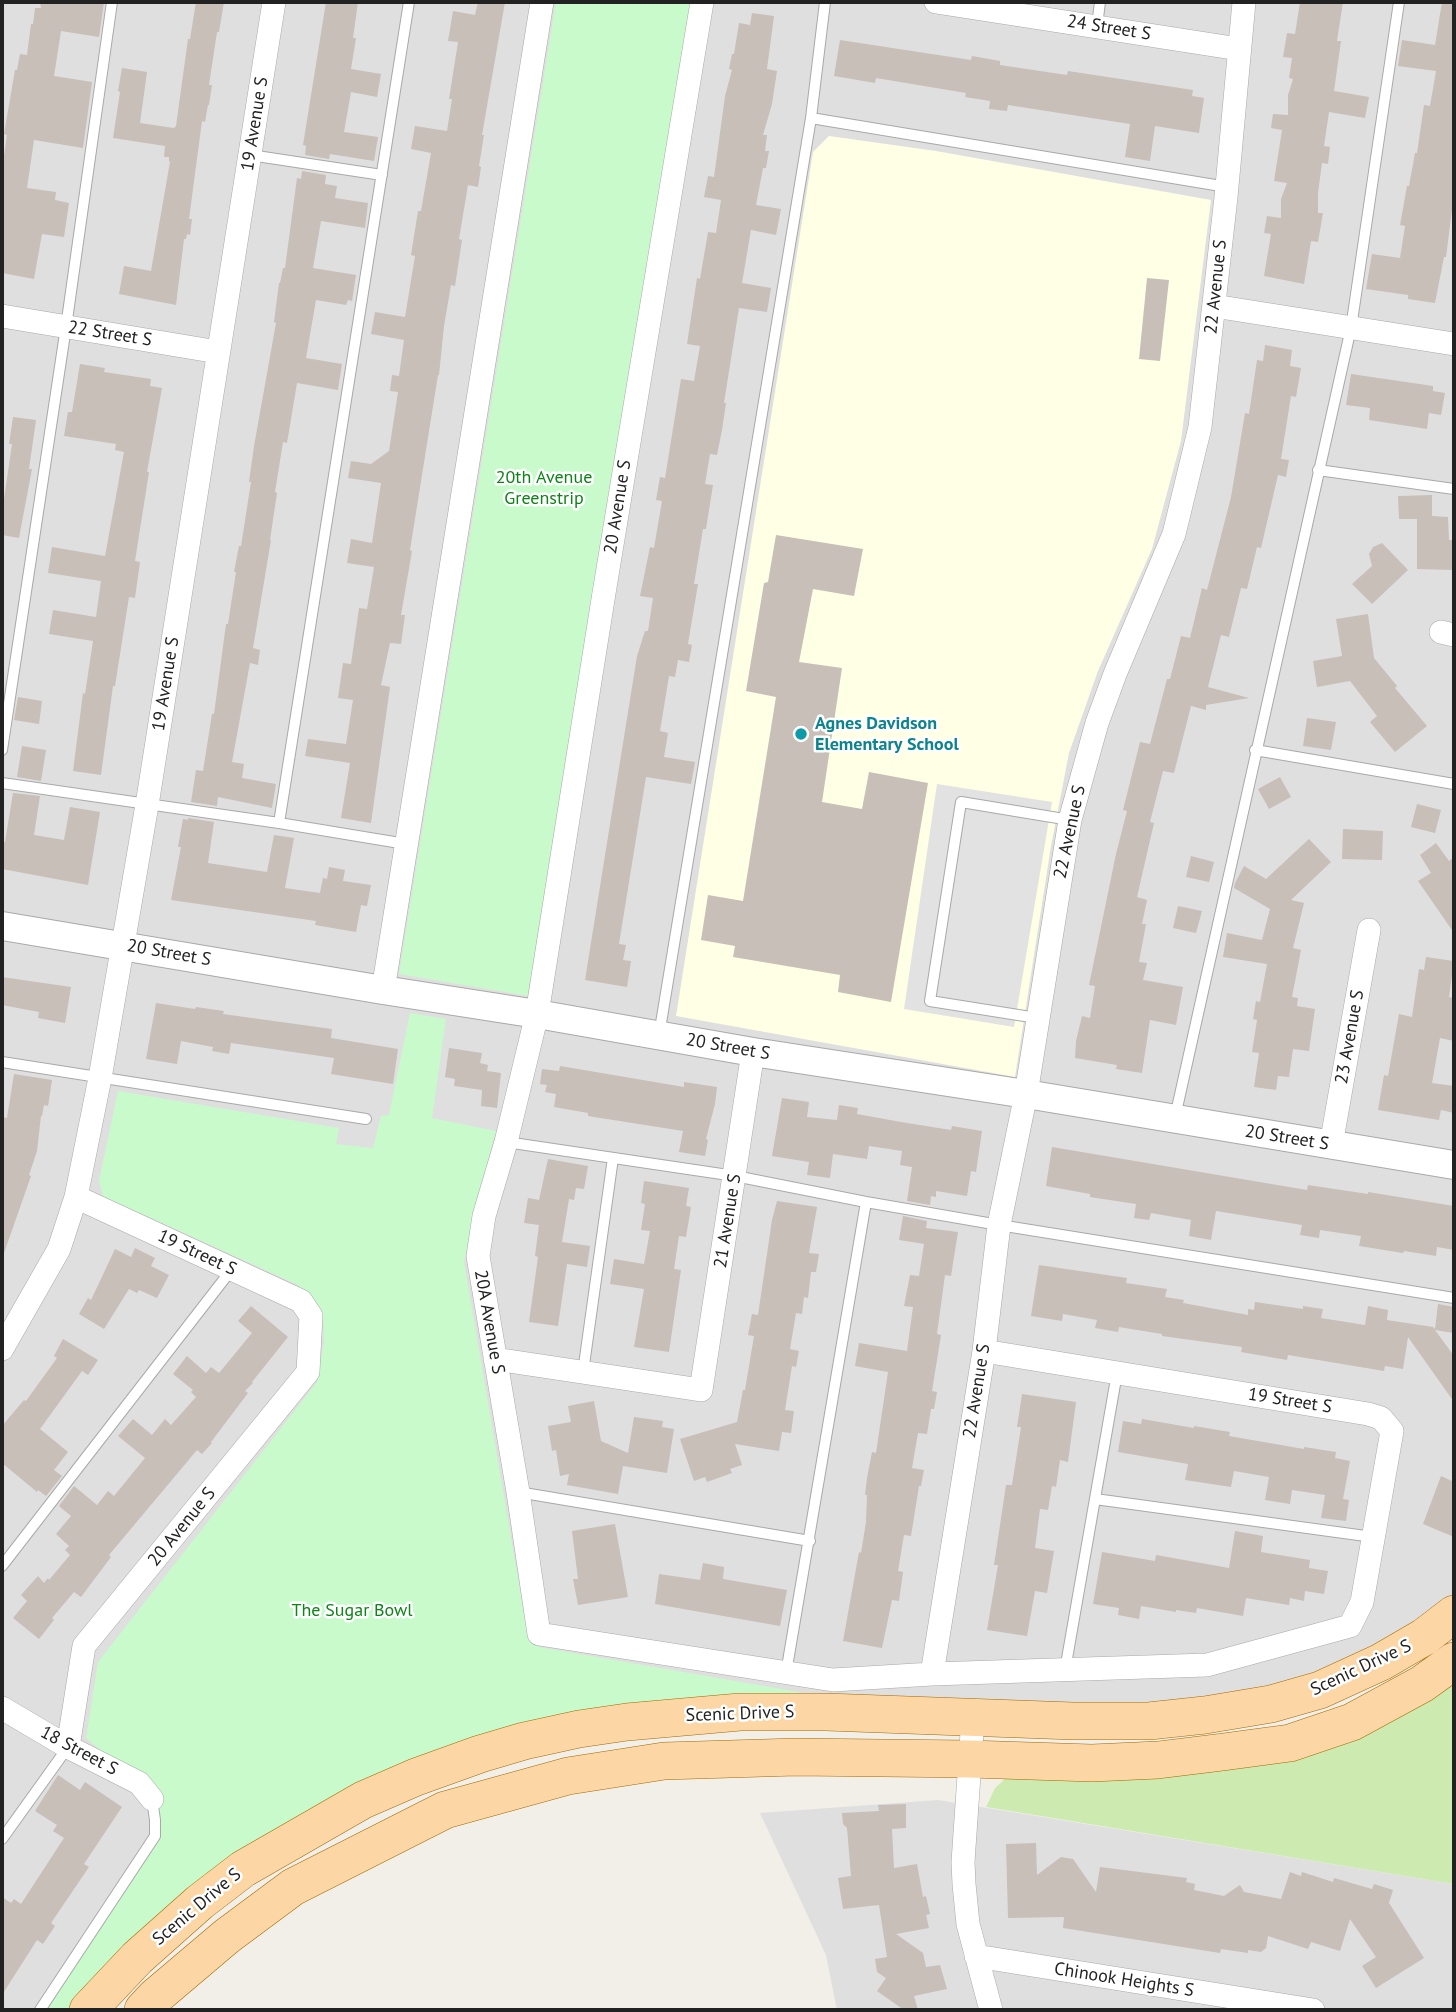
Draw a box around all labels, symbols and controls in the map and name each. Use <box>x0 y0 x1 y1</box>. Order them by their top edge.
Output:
street label: 24 Street S <box>1065 11 1153 45</box>
street label: 19 Avenue S <box>237 75 273 173</box>
street label: 22 Avenue S <box>1200 239 1232 335</box>
street label: 22 Street S <box>66 317 154 351</box>
street label: 20 Avenue S <box>600 458 636 556</box>
park label: 20th Avenue Greenstrip <box>496 467 592 510</box>
street label: 19 Avenue S <box>148 635 184 733</box>
place label: Agnes Davidson Elementary School <box>815 713 959 756</box>
marker: Agnes Davidson Elementary School <box>793 726 809 742</box>
street label: 22 Avenue S <box>1050 783 1090 881</box>
street label: 20 Street S <box>125 935 213 971</box>
street label: 23 Avenue S <box>1331 988 1369 1086</box>
street label: 20 Street S <box>684 1029 772 1065</box>
street label: 20 Street S <box>1243 1121 1331 1155</box>
street label: 21 Avenue S <box>710 1172 746 1270</box>
street label: 19 Street S <box>154 1225 240 1281</box>
street label: 20A Avenue S <box>469 1268 509 1376</box>
street label: 22 Avenue S <box>959 1342 995 1440</box>
street label: 19 Street S <box>1246 1384 1334 1418</box>
street label: 20 Avenue S <box>144 1483 220 1571</box>
park label: The Sugar Bowl <box>291 1600 413 1622</box>
street label: Scenic Drive S <box>1307 1635 1415 1701</box>
street label: Scenic Drive S <box>685 1701 795 1727</box>
street label: 18 Street S <box>37 1722 121 1780</box>
street label: Scenic Drive S <box>148 1864 246 1950</box>
street label: Chinook Heights S <box>1053 1958 1195 2002</box>

